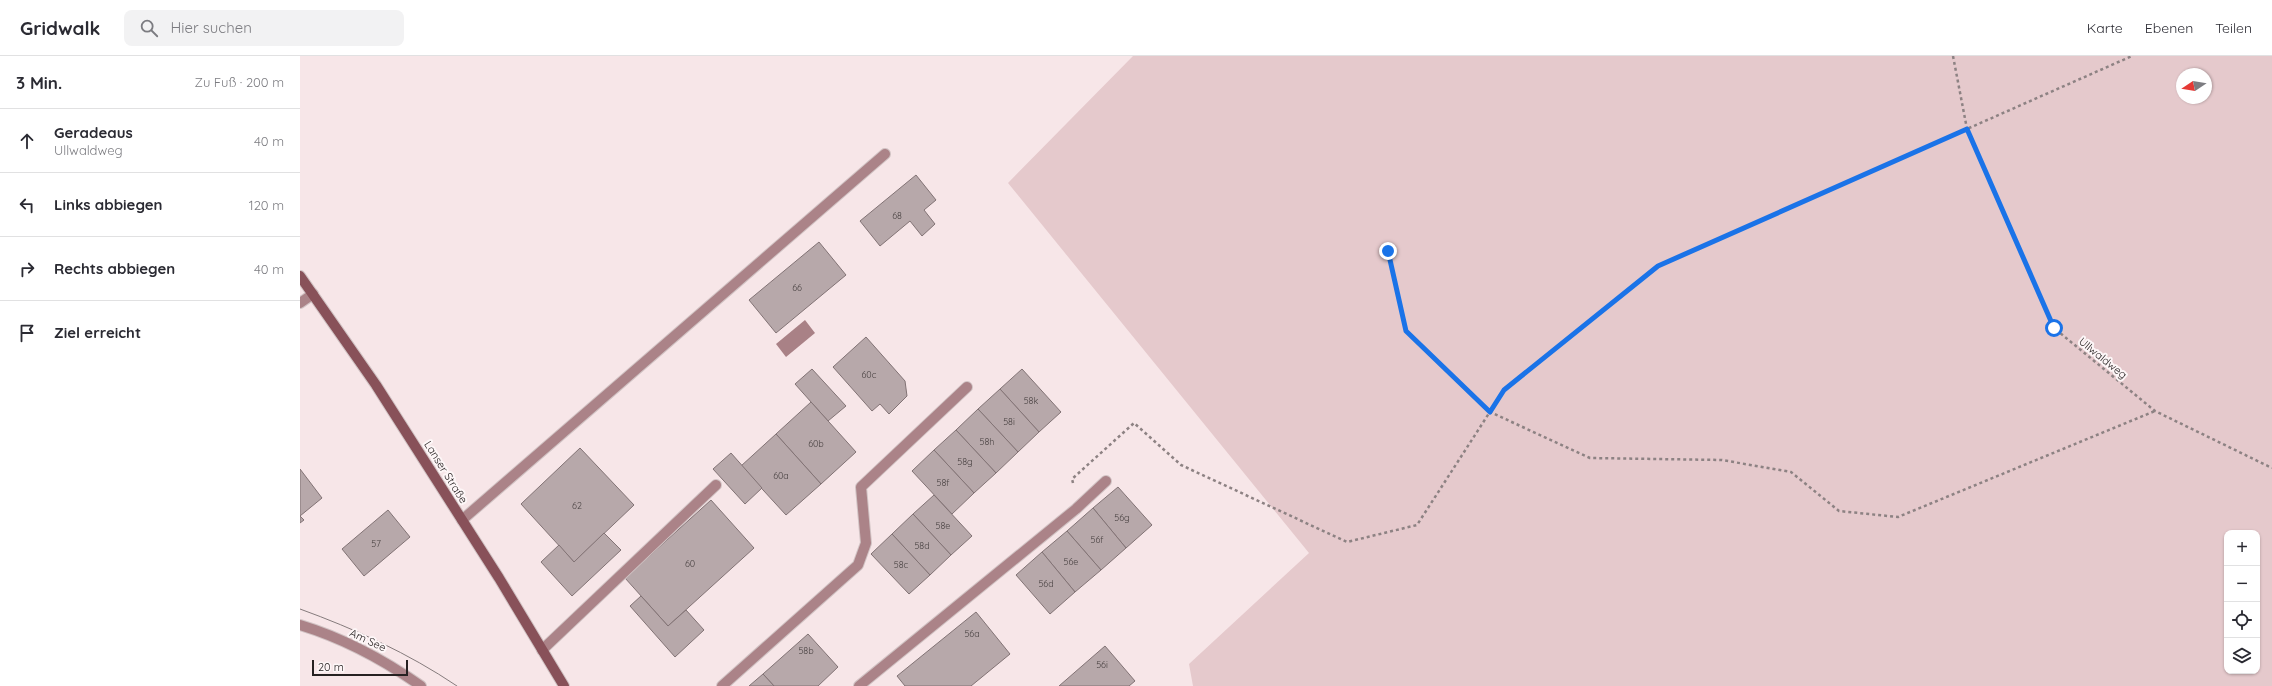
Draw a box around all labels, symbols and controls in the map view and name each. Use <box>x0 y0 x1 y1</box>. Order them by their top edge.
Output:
search box <box>124 10 404 46</box>
text: Gridwalk <box>20 16 100 40</box>
icon: search <box>138 17 160 39</box>
text: Hier suchen <box>170 18 252 37</box>
text: Karte <box>2087 19 2123 37</box>
text: Ebenen <box>2145 19 2193 37</box>
text: Teilen <box>2215 19 2252 37</box>
north arrow <box>2176 68 2212 104</box>
text: 3 Min. <box>16 72 62 93</box>
text: Zu Fuß · 200 m <box>195 74 284 90</box>
text: Geradeaus <box>54 123 133 142</box>
icon: ahead <box>16 130 38 152</box>
text: 40 m <box>254 133 284 149</box>
text: Ullwaldweg <box>54 142 123 158</box>
icon: left <box>16 194 38 216</box>
text: Links abbiegen <box>54 195 162 214</box>
text: 120 m <box>249 197 284 213</box>
house number: 68 <box>892 210 902 221</box>
route end <box>1379 242 1397 260</box>
icon: right <box>16 258 38 280</box>
text: Rechts abbiegen <box>54 259 175 278</box>
text: 40 m <box>254 261 284 277</box>
house number: 66 <box>792 282 802 293</box>
route start <box>2045 319 2063 337</box>
icon: arrive <box>16 322 38 344</box>
text: Ziel erreicht <box>54 323 141 342</box>
street label: Ullwaldweg <box>2076 334 2130 382</box>
house number: 60c <box>862 369 877 380</box>
house number: 58k <box>1024 395 1038 406</box>
house number: 58i <box>1003 416 1015 427</box>
house number: 58h <box>980 436 994 447</box>
street label: Lanser Straße <box>421 438 471 506</box>
house number: 60b <box>808 438 824 449</box>
house number: 58g <box>957 456 973 467</box>
house number: 60a <box>773 470 789 481</box>
house number: 58f <box>936 477 950 488</box>
house number: 62 <box>572 500 582 511</box>
house number: 56g <box>1114 512 1130 523</box>
house number: 58e <box>936 520 950 531</box>
map controls <box>2224 530 2260 674</box>
button: + <box>2224 530 2260 566</box>
house number: 56f <box>1091 534 1104 545</box>
house number: 57 <box>371 538 381 549</box>
house number: 58d <box>914 540 930 551</box>
house number: 56e <box>1064 556 1078 567</box>
house number: 60 <box>685 558 695 569</box>
house number: 58c <box>894 559 909 570</box>
button: − <box>2224 566 2260 602</box>
house number: 56d <box>1038 578 1054 589</box>
button: locate <box>2224 602 2260 638</box>
street label: Am See <box>347 625 389 655</box>
house number: 56a <box>964 628 980 639</box>
button: layers <box>2224 638 2260 674</box>
house number: 58b <box>798 645 814 656</box>
scale bar <box>312 658 408 677</box>
house number: 56i <box>1096 659 1108 670</box>
text: 20 m <box>318 660 344 674</box>

